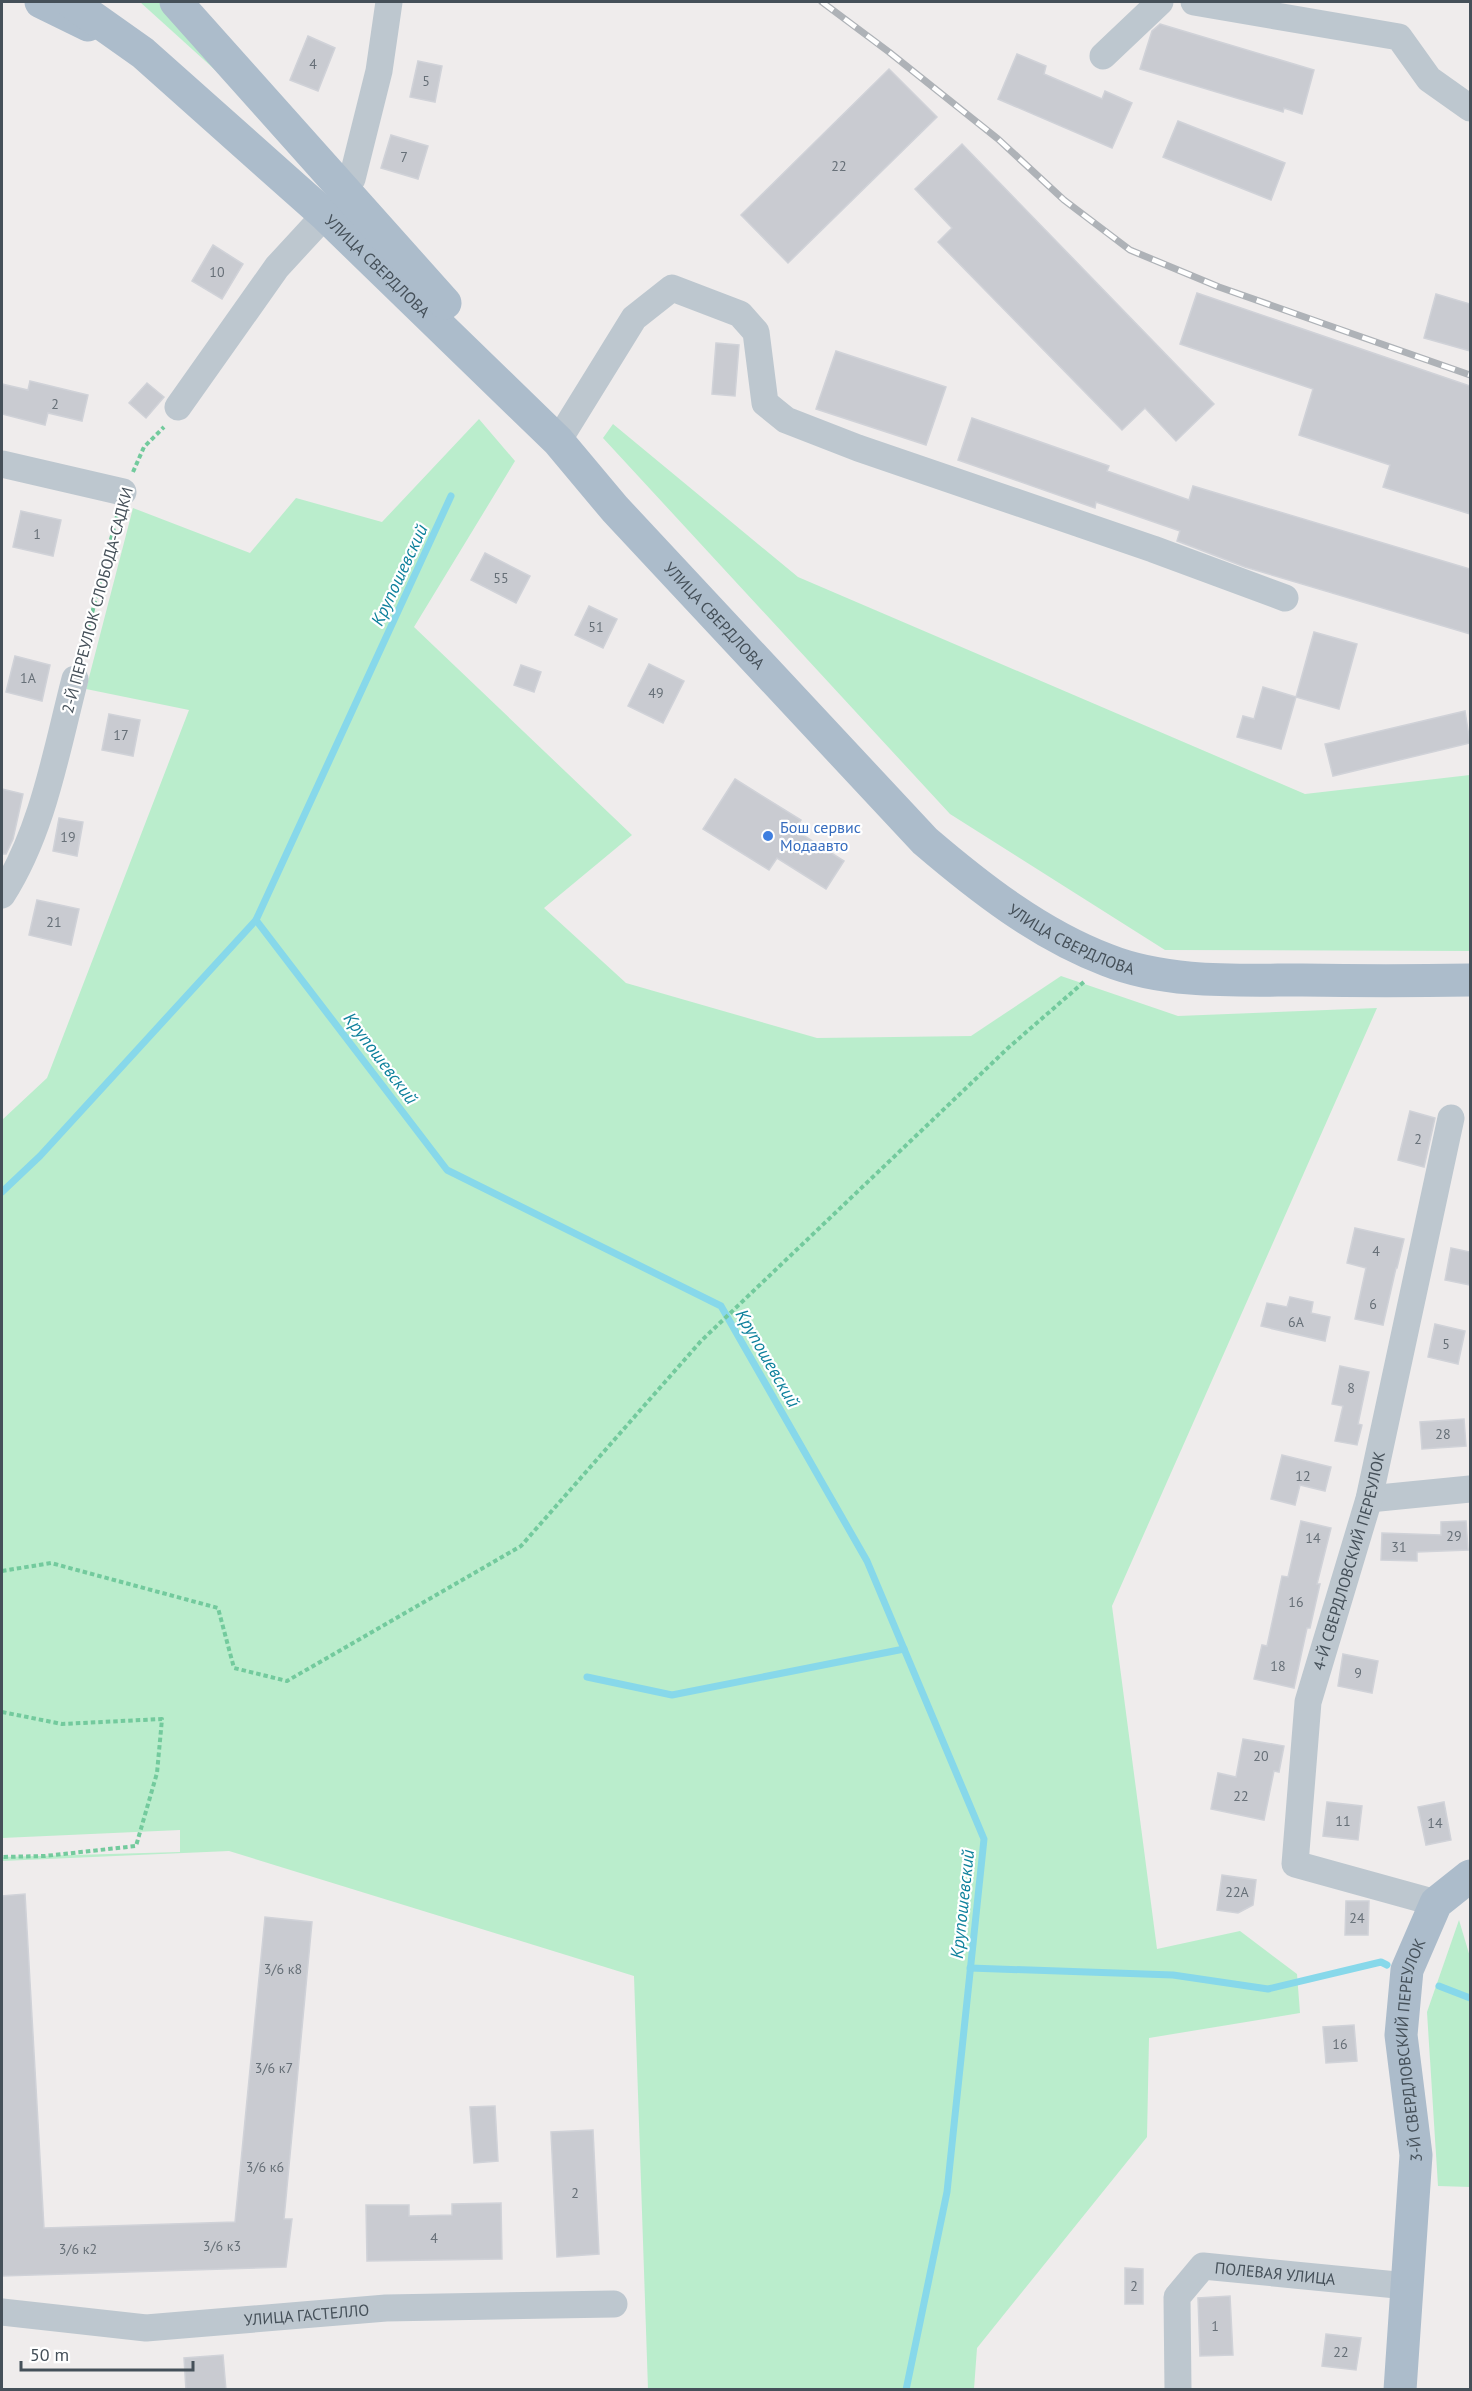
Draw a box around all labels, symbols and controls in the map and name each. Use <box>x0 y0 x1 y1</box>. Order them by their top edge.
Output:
house number: 4 <box>309 55 317 73</box>
house number: 5 <box>422 72 430 90</box>
house number: 7 <box>400 148 408 166</box>
house number: 22 <box>831 157 847 175</box>
street label: УЛИЦА СВЕРДЛОВА <box>321 210 435 322</box>
house number: 10 <box>209 263 225 281</box>
house number: 2 <box>51 395 59 413</box>
street label: 2-Й ПЕРЕУЛОК СЛОБОДА-САДКИ <box>57 485 137 715</box>
water label: Крупошевский <box>365 521 433 629</box>
house number: 1 <box>33 525 41 543</box>
street label: УЛИЦА СВЕРДЛОВА <box>660 558 770 674</box>
house number: 55 <box>493 569 509 587</box>
house number: 51 <box>588 618 604 636</box>
house number: 1А <box>20 669 37 687</box>
house number: 49 <box>648 684 664 702</box>
house number: 17 <box>113 726 129 744</box>
place label: Бош сервис Модаавто <box>780 817 861 855</box>
house number: 19 <box>60 828 76 846</box>
marker: Бош сервис Модаавто <box>761 829 775 843</box>
street label: УЛИЦА СВЕРДЛОВА <box>1004 899 1137 979</box>
house number: 21 <box>46 913 62 931</box>
water label: Крупошевский <box>339 1007 423 1109</box>
house number: 2 <box>1414 1130 1422 1148</box>
house number: 4 <box>1372 1242 1380 1260</box>
house number: 6 <box>1369 1295 1377 1313</box>
water label: Крупошевский <box>731 1305 805 1411</box>
house number: 6А <box>1288 1313 1305 1331</box>
house number: 5 <box>1442 1335 1450 1353</box>
house number: 8 <box>1347 1379 1355 1397</box>
house number: 28 <box>1435 1425 1451 1443</box>
street label: 4-Й СВЕРДЛОВСКИЙ ПЕРЕУЛОК <box>1308 1449 1389 1673</box>
house number: 12 <box>1295 1467 1311 1485</box>
house number: 29 <box>1446 1527 1462 1545</box>
house number: 14 <box>1305 1529 1321 1547</box>
house number: 31 <box>1391 1538 1407 1556</box>
house number: 16 <box>1288 1593 1304 1611</box>
house number: 18 <box>1270 1657 1286 1675</box>
house number: 9 <box>1354 1664 1362 1682</box>
house number: 20 <box>1253 1747 1269 1765</box>
house number: 22 <box>1233 1787 1249 1805</box>
house number: 11 <box>1335 1812 1351 1830</box>
house number: 14 <box>1427 1814 1443 1832</box>
water label: Крупошевский <box>945 1848 979 1960</box>
house number: 22А <box>1225 1883 1250 1901</box>
house number: 24 <box>1349 1909 1365 1927</box>
street label: 3-Й СВЕРДЛОВСКИЙ ПЕРЕУЛОК <box>1391 1935 1430 2163</box>
house number: 3/6 к8 <box>264 1960 302 1978</box>
house number: 16 <box>1332 2035 1348 2053</box>
house number: 3/6 к7 <box>255 2059 293 2077</box>
house number: 3/6 к6 <box>246 2158 284 2176</box>
house number: 2 <box>571 2184 579 2202</box>
house number: 4 <box>430 2229 438 2247</box>
house number: 3/6 к3 <box>203 2237 241 2255</box>
house number: 3/6 к2 <box>59 2240 97 2258</box>
street label: ПОЛЕВАЯ УЛИЦА <box>1214 2257 1337 2289</box>
house number: 2 <box>1130 2277 1138 2295</box>
street label: УЛИЦА ГАСТЕЛЛО <box>243 2299 370 2330</box>
house number: 1 <box>1211 2317 1219 2335</box>
scale bar <box>21 2334 194 2372</box>
text: 50 m <box>30 2343 69 2366</box>
house number: 22 <box>1333 2343 1349 2361</box>

